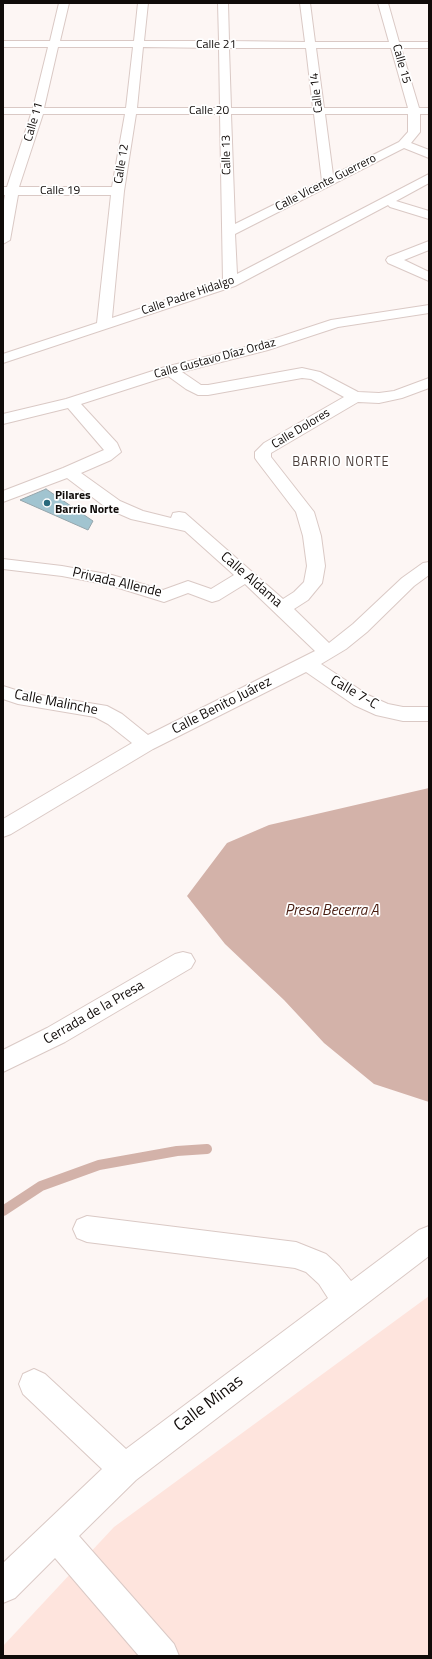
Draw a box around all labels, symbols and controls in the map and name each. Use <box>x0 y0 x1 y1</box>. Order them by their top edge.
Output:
street label: Calle 21 <box>196 38 236 52</box>
street label: Calle 15 <box>389 43 413 85</box>
street label: Calle 14 <box>307 72 327 114</box>
street label: Calle 11 <box>22 101 46 143</box>
street label: Calle 20 <box>189 104 229 118</box>
street label: Calle 13 <box>219 135 235 175</box>
street label: Calle 12 <box>112 143 132 185</box>
street label: Calle Vicente Guerrero <box>273 151 379 215</box>
street label: Calle 19 <box>40 184 80 198</box>
street label: Calle Padre Hidalgo <box>140 273 236 319</box>
street label: Calle Gustavo Díaz Ordaz <box>153 336 277 382</box>
street label: Calle Dolores <box>269 406 333 452</box>
district label: BARRIO NORTE <box>292 455 390 471</box>
place label: Pilares Barrio Norte <box>55 489 119 517</box>
marker: Pilares Barrio Norte <box>42 498 52 508</box>
street label: Calle Aldama <box>217 549 285 611</box>
street label: Privada Allende <box>71 565 163 601</box>
street label: Calle 7-C <box>327 673 381 713</box>
street label: Calle Benito Juárez <box>169 674 275 738</box>
street label: Calle Malinche <box>13 687 99 719</box>
water label: Presa Becerra A <box>285 902 379 920</box>
street label: Cerrada de la Presa <box>41 977 147 1049</box>
street label: Calle Minas <box>170 1371 248 1437</box>

